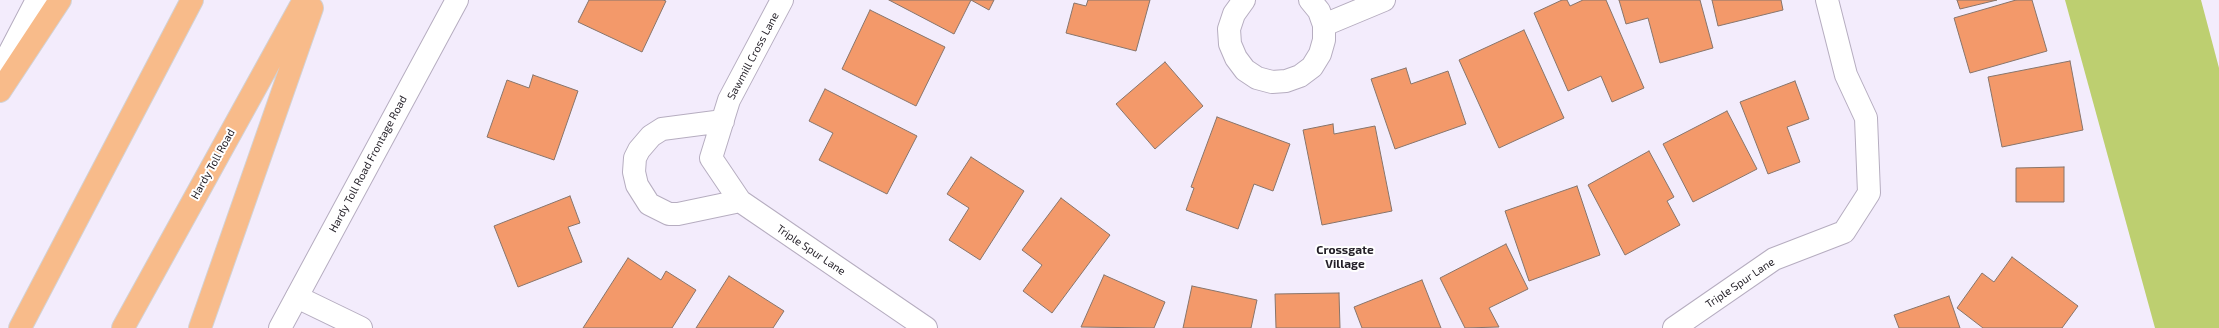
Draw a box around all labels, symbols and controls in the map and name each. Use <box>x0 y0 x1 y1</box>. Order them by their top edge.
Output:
street label: Sawmill Cross Lane <box>724 10 782 102</box>
street label: Hardy Toll Road Frontage Road <box>326 93 410 235</box>
street label: Hardy Toll Road <box>188 127 238 201</box>
street label: Triple Spur Lane <box>774 222 848 278</box>
district label: Crossgate Village <box>1316 243 1374 271</box>
street label: Triple Spur Lane <box>1703 255 1777 311</box>

